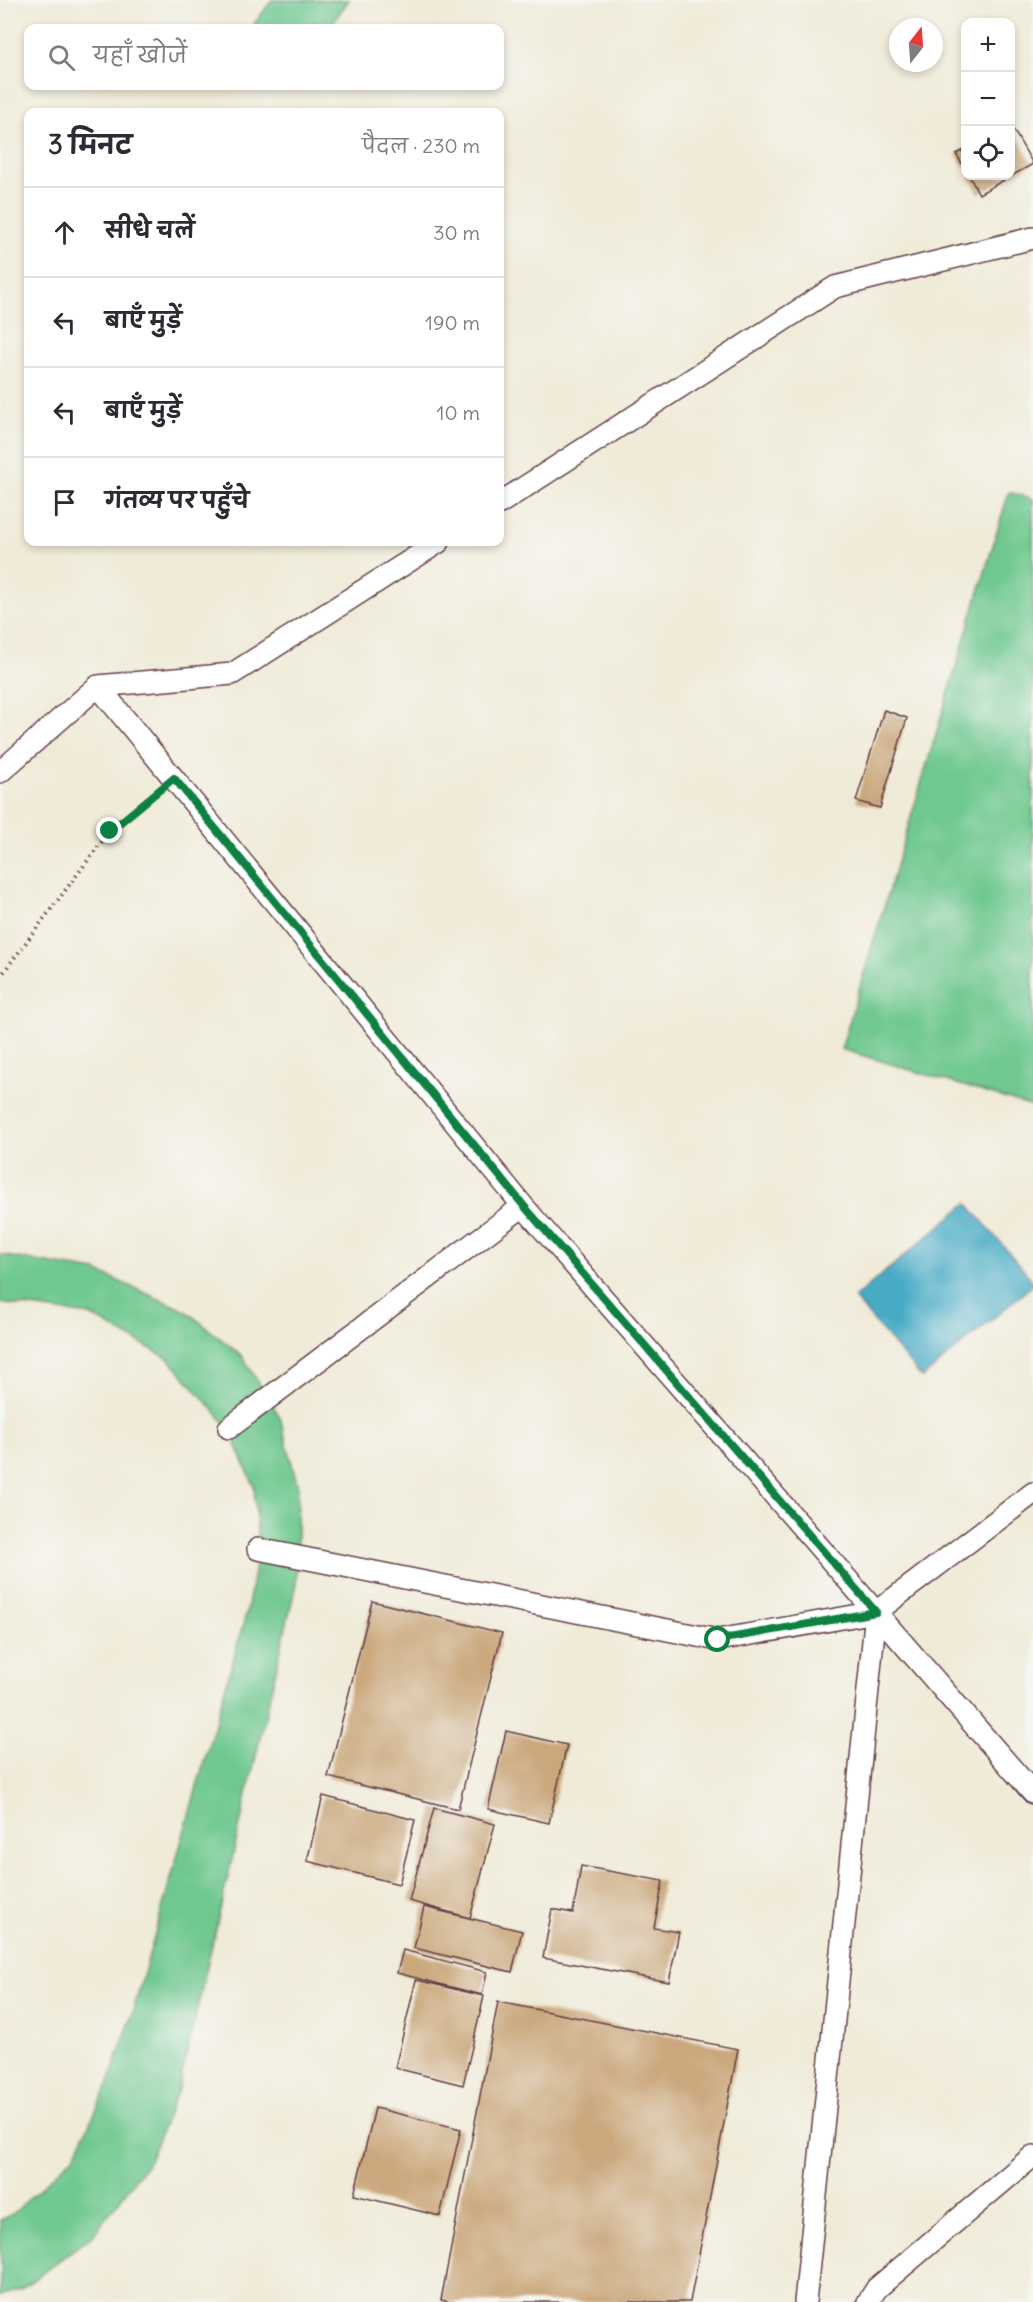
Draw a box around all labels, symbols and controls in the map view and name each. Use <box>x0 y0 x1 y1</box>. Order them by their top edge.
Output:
north arrow <box>889 18 943 72</box>
map controls <box>961 18 1015 180</box>
button: + <box>961 18 1015 72</box>
search box <box>24 24 504 90</box>
icon: search <box>45 41 78 74</box>
text: यहाँ खोजें <box>93 41 187 69</box>
button: − <box>961 72 1015 126</box>
button: locate <box>961 126 1015 180</box>
text: 3 मिनट <box>48 128 132 161</box>
text: पैदल · 230 m <box>362 133 480 158</box>
icon: ahead <box>48 216 81 249</box>
text: सीधे चलें <box>105 216 195 244</box>
text: 30 m <box>433 220 480 245</box>
icon: left <box>48 306 81 339</box>
text: बाएँ मुड़ें <box>105 306 182 334</box>
text: 190 m <box>425 310 480 335</box>
icon: left <box>48 396 81 429</box>
text: बाएँ मुड़ें <box>105 396 182 424</box>
text: 10 m <box>437 400 480 425</box>
icon: arrive <box>48 486 81 519</box>
text: गंतव्य पर पहुँचे <box>105 486 249 514</box>
route end <box>96 817 122 843</box>
route start <box>704 1626 730 1652</box>

